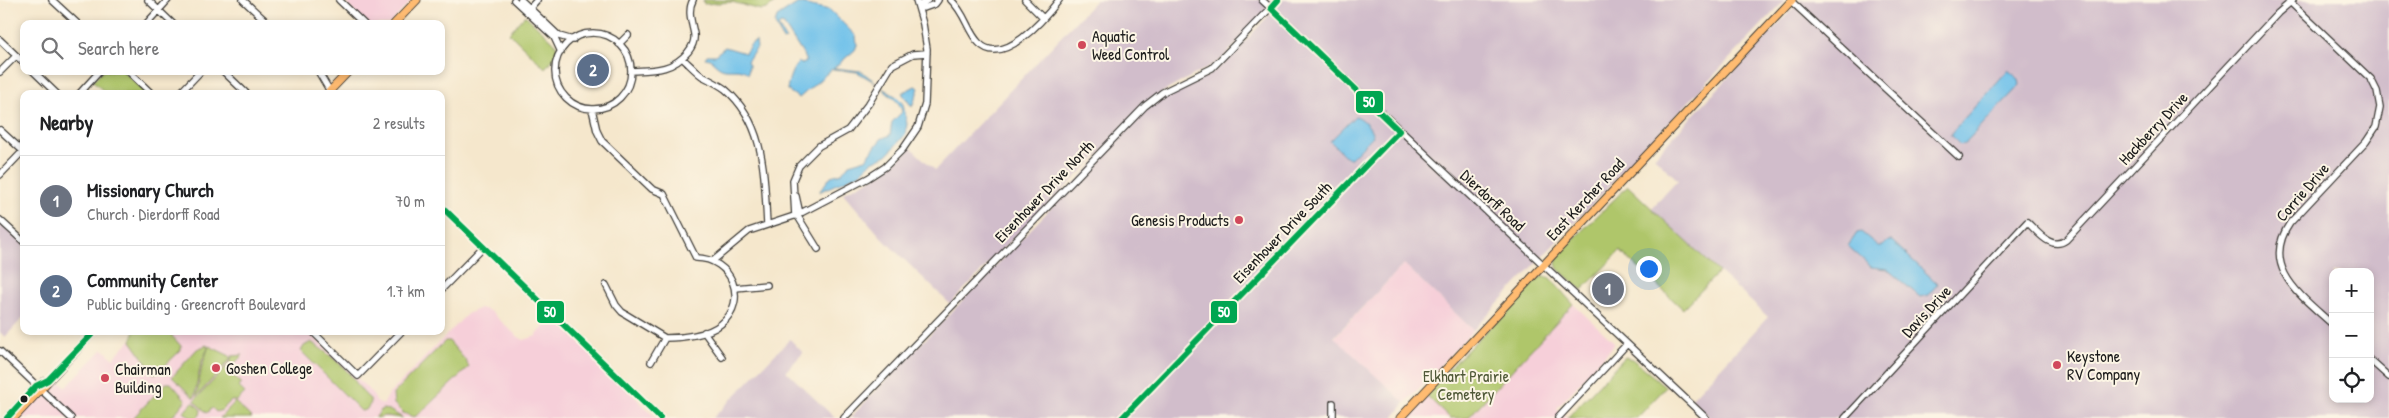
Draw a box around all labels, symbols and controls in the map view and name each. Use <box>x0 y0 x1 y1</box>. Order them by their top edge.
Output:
search box <box>20 20 445 75</box>
place label: Aquatic Weed Control <box>1092 25 1170 65</box>
icon: search <box>38 34 66 62</box>
text: Search here <box>78 35 159 61</box>
marker: Aquatic Weed Control <box>1076 39 1088 51</box>
pin: 2 <box>577 51 609 89</box>
street label: Hackberry Drive <box>2113 86 2193 169</box>
line badge: 50 <box>1355 90 1384 114</box>
text: 50 <box>1363 92 1376 111</box>
text: Nearby <box>40 108 93 137</box>
text: 2 results <box>373 112 425 134</box>
street label: Eisenhower Drive North <box>989 135 1099 247</box>
street label: East Kercher Road <box>1541 153 1629 245</box>
street label: Corrie Drive <box>2270 157 2334 226</box>
street label: Dierdorff Road <box>1456 164 1530 236</box>
street label: Eisenhower Drive South <box>1228 176 1336 288</box>
text: Missionary Church <box>87 177 214 203</box>
text: 1 <box>53 190 59 212</box>
text: 70 m <box>395 190 425 212</box>
text: Church · Dierdorff Road <box>87 203 219 225</box>
place label: Genesis Products <box>1131 209 1229 231</box>
marker: Genesis Products <box>1233 214 1245 226</box>
your location <box>1636 256 1662 282</box>
text: Community Center <box>87 267 218 293</box>
map controls <box>2329 268 2374 403</box>
button: + <box>2329 268 2374 313</box>
pin: 1 <box>1592 270 1624 308</box>
text: 2 <box>52 280 60 302</box>
text: 1.7 km <box>387 280 425 302</box>
street label: Davis Drive <box>1896 280 1956 342</box>
text: Public building · Greencroft Boulevard <box>87 293 305 315</box>
line badge: 50 <box>536 300 565 324</box>
line badge: 50 <box>1210 300 1238 324</box>
text: 50 <box>544 302 557 321</box>
text: 50 <box>1218 302 1231 321</box>
button: − <box>2329 313 2374 358</box>
place label: Keystone RV Company <box>2067 345 2140 385</box>
place label: Goshen College <box>226 357 313 379</box>
place label: Chairman Building <box>115 358 171 398</box>
button: locate <box>2329 358 2374 403</box>
marker: Keystone RV Company <box>2051 359 2063 371</box>
marker: Goshen College <box>210 362 222 374</box>
park label: Elkhart Prairie Cemetery <box>1423 365 1510 405</box>
marker: Chairman Building <box>99 372 111 384</box>
unlabelled marker <box>19 394 29 404</box>

